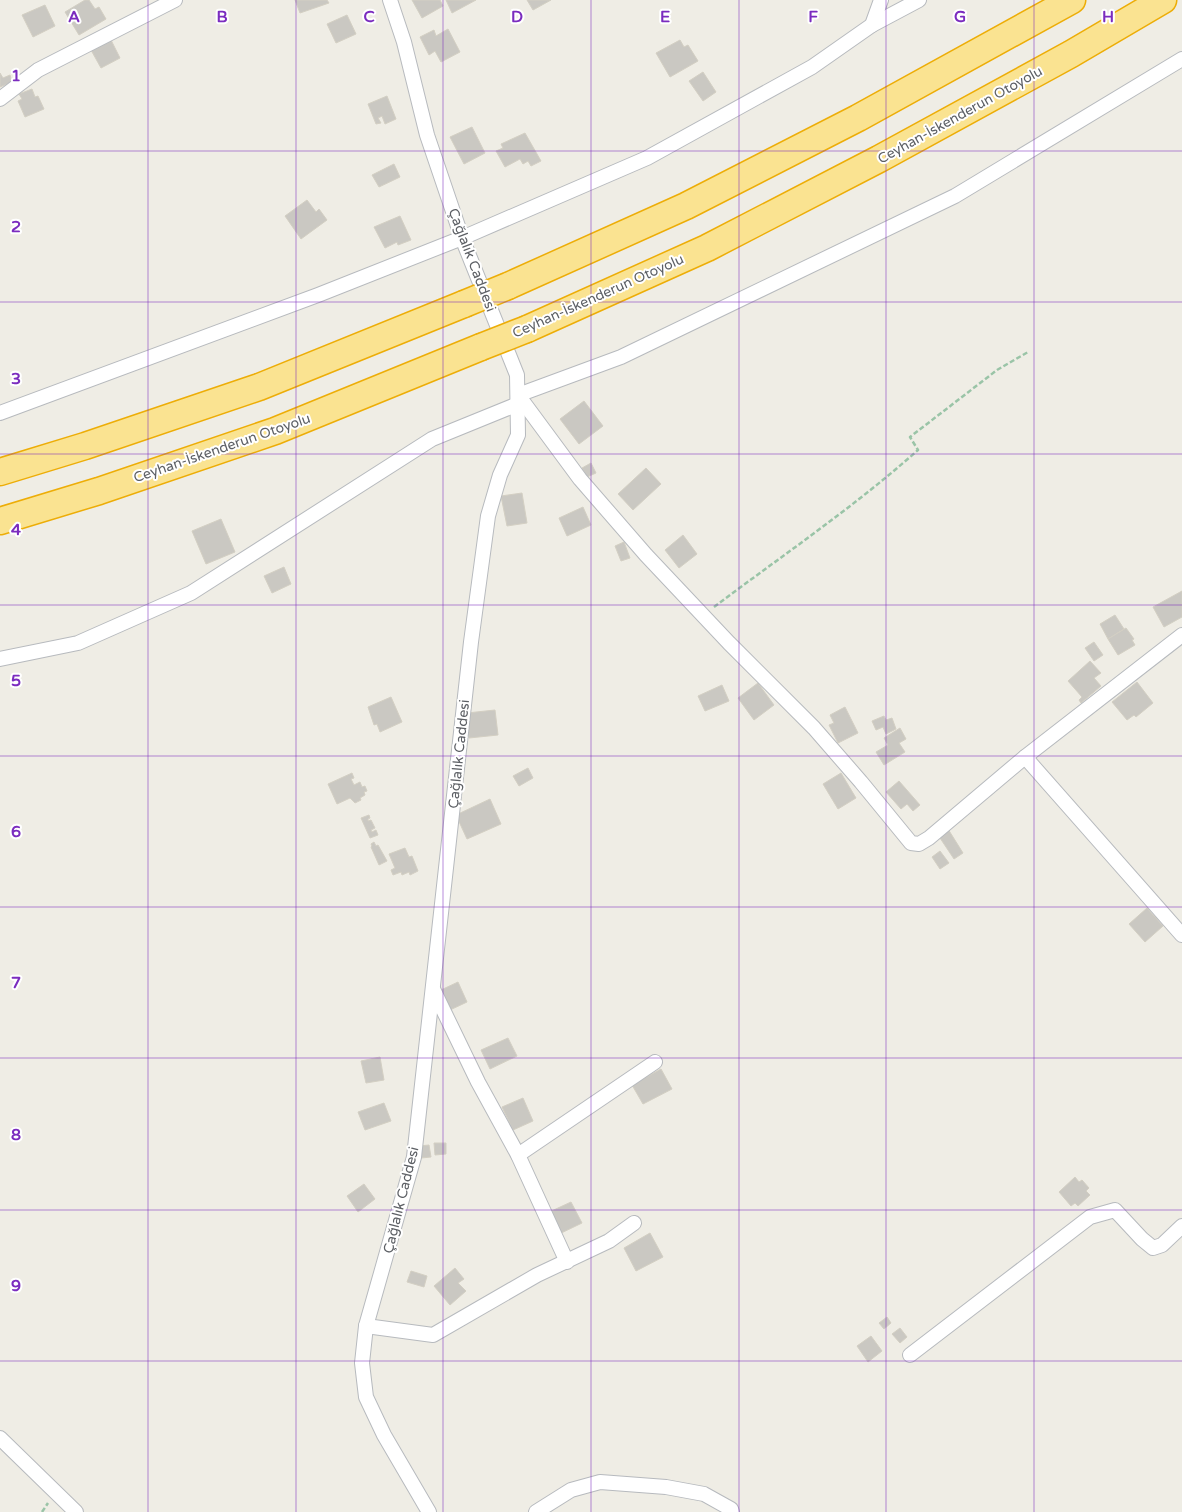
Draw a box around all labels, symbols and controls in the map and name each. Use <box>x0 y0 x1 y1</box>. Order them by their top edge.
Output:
text: A <box>68 7 80 27</box>
text: B <box>216 7 228 27</box>
text: C <box>363 7 375 27</box>
text: D <box>511 7 523 27</box>
text: E <box>660 7 670 27</box>
text: F <box>808 7 818 27</box>
text: G <box>954 7 966 27</box>
text: H <box>1102 7 1114 27</box>
street label: Ceyhan-İskenderun Otoyolu <box>875 63 1045 167</box>
text: 1 <box>11 66 21 86</box>
street label: Çağlalık Caddesi <box>444 206 500 314</box>
text: 2 <box>11 217 21 237</box>
street label: Ceyhan-İskenderun Otoyolu <box>510 250 686 342</box>
text: 3 <box>11 369 21 389</box>
street label: Ceyhan-İskenderun Otoyolu <box>131 410 313 486</box>
text: 4 <box>11 520 21 540</box>
text: 5 <box>11 671 21 691</box>
street label: Çağlalık Caddesi <box>445 699 473 809</box>
text: 6 <box>11 822 21 842</box>
text: 7 <box>11 973 21 993</box>
text: 8 <box>11 1125 21 1145</box>
street label: Çağlalık Caddesi <box>380 1145 422 1255</box>
text: 9 <box>11 1276 21 1296</box>

